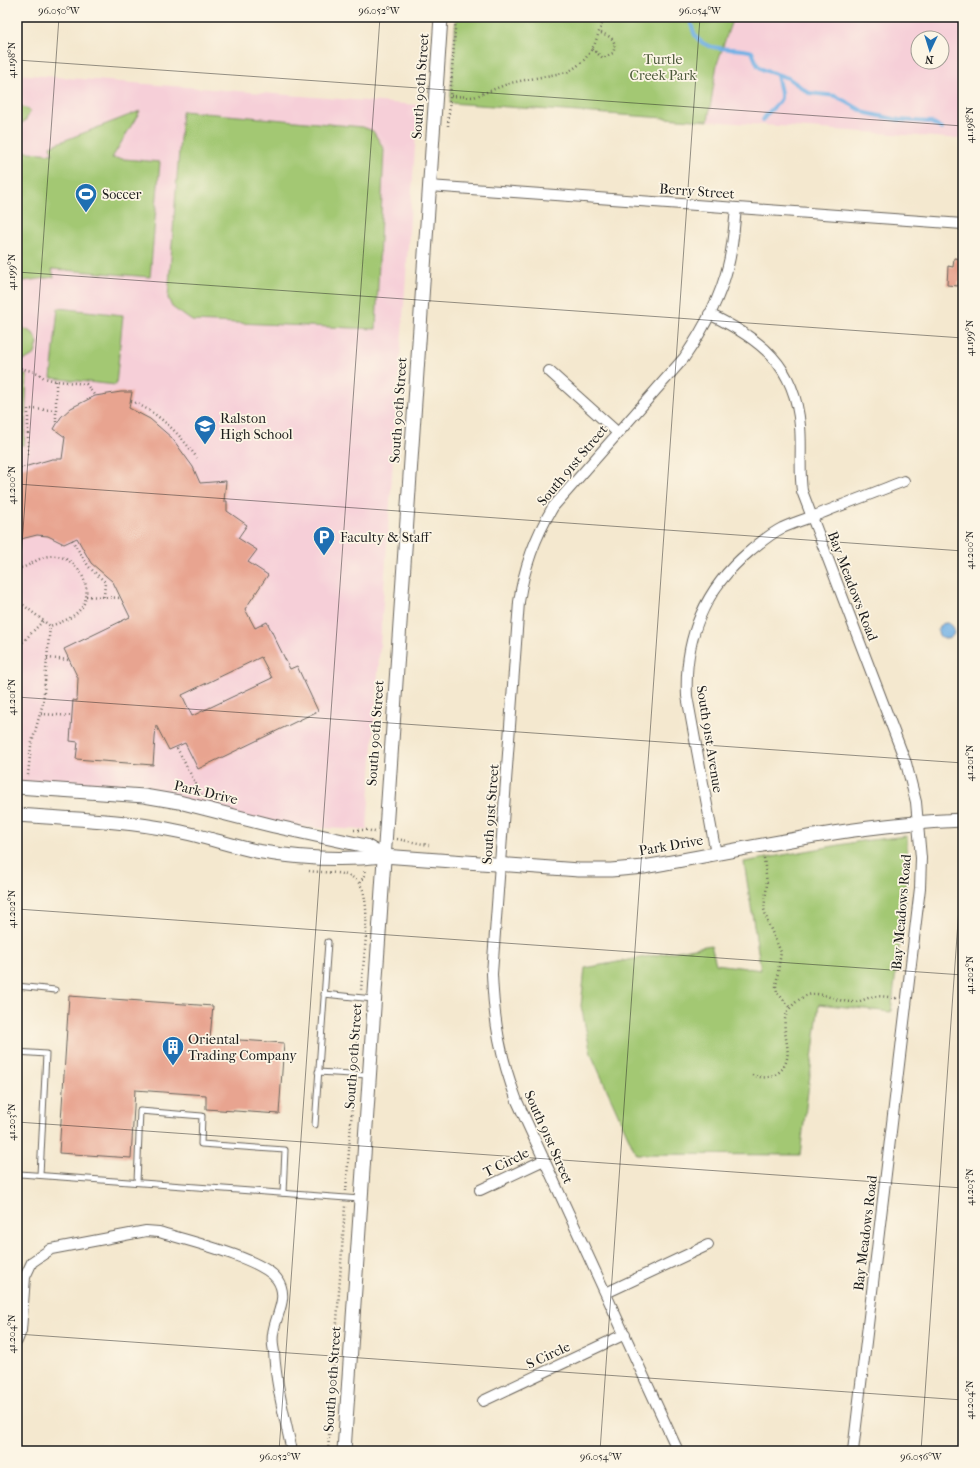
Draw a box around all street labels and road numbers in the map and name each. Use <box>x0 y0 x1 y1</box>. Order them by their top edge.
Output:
street label: South 90th Street <box>408 33 433 139</box>
street label: Berry Street <box>659 180 735 203</box>
street label: South 90th Street <box>386 357 411 463</box>
street label: South 91st Street <box>534 421 611 509</box>
street label: Bay Meadows Road <box>824 529 881 644</box>
street label: South 90th Street <box>363 680 388 786</box>
street label: South 91st Avenue <box>693 684 726 794</box>
street label: South 91st Street <box>479 763 502 865</box>
street label: Park Drive <box>172 777 240 808</box>
street label: Park Drive <box>638 831 705 860</box>
street label: Bay Meadows Road <box>888 853 915 971</box>
street label: South 90th Street <box>341 1003 366 1109</box>
street label: South 91st Street <box>520 1088 577 1187</box>
street label: T Circle <box>481 1144 532 1181</box>
street label: Bay Meadows Road <box>850 1174 881 1292</box>
street label: South 90th Street <box>320 1326 345 1432</box>
street label: S Circle <box>524 1338 573 1373</box>

